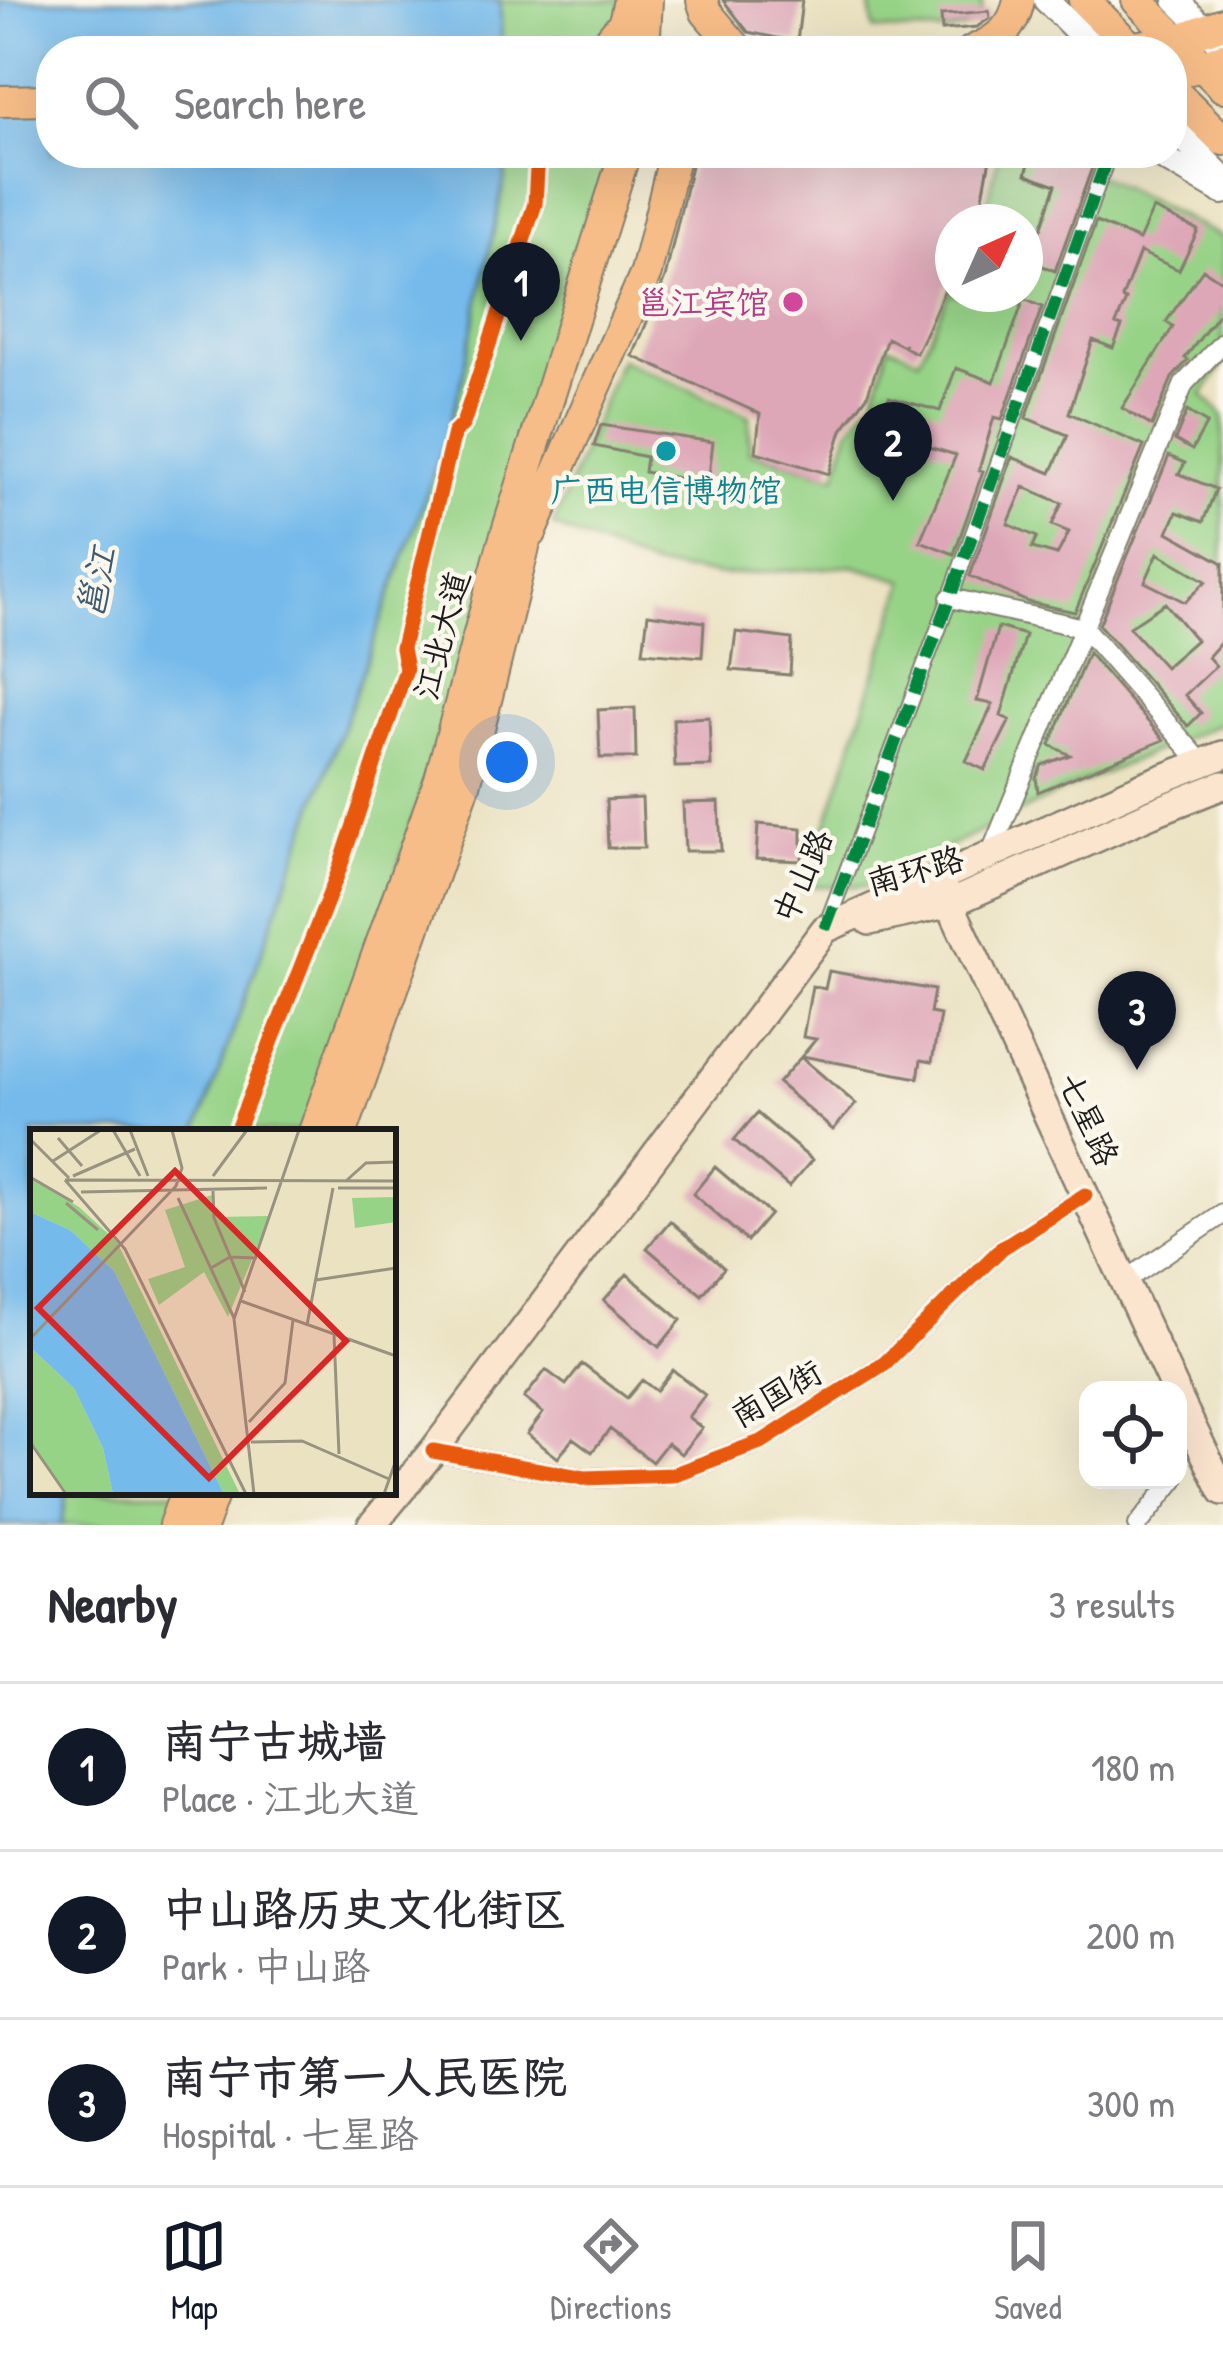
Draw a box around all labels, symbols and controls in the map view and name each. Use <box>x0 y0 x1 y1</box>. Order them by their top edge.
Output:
search box <box>36 36 1187 168</box>
icon: search <box>78 69 144 135</box>
text: Search here <box>174 72 366 133</box>
north arrow <box>935 204 1043 312</box>
pin: 1 <box>482 242 560 341</box>
place label: 邕江宾馆 <box>637 280 769 324</box>
marker: 邕江宾馆 <box>780 289 806 315</box>
pin: 2 <box>854 402 932 501</box>
marker: 广西电信博物馆 <box>653 438 679 464</box>
place label: 广西电信博物馆 <box>551 468 782 512</box>
water label: 邕江 <box>64 540 127 622</box>
street label: 江北大道 <box>403 566 479 704</box>
your location <box>477 732 537 792</box>
street label: 中山路 <box>762 822 842 930</box>
street label: 南环路 <box>861 835 969 905</box>
pin: 3 <box>1098 971 1176 1070</box>
street label: 七星路 <box>1048 1065 1130 1173</box>
inset map <box>30 1129 396 1495</box>
street label: 南国街 <box>722 1349 830 1437</box>
map controls <box>1079 1381 1187 1489</box>
button: locate <box>1079 1381 1187 1489</box>
text: Nearby <box>48 1569 178 1638</box>
text: 3 results <box>1049 1577 1175 1630</box>
text: 南宁古城墙 <box>162 1710 387 1771</box>
text: 1 <box>80 1740 94 1793</box>
text: 180 m <box>1091 1740 1175 1793</box>
text: Place · 江北大道 <box>162 1771 419 1824</box>
text: 中山路历史文化街区 <box>162 1878 567 1939</box>
text: 2 <box>78 1908 96 1961</box>
text: 200 m <box>1086 1908 1175 1961</box>
text: Park · 中山路 <box>162 1939 370 1992</box>
text: 南宁市第一人民医院 <box>162 2046 567 2107</box>
text: 3 <box>78 2076 96 2129</box>
text: 300 m <box>1087 2076 1175 2129</box>
text: Hospital · 七星路 <box>162 2107 418 2160</box>
tab: Map <box>161 2213 227 2329</box>
tab: Directions <box>550 2213 672 2329</box>
tab: Saved <box>994 2213 1062 2329</box>

